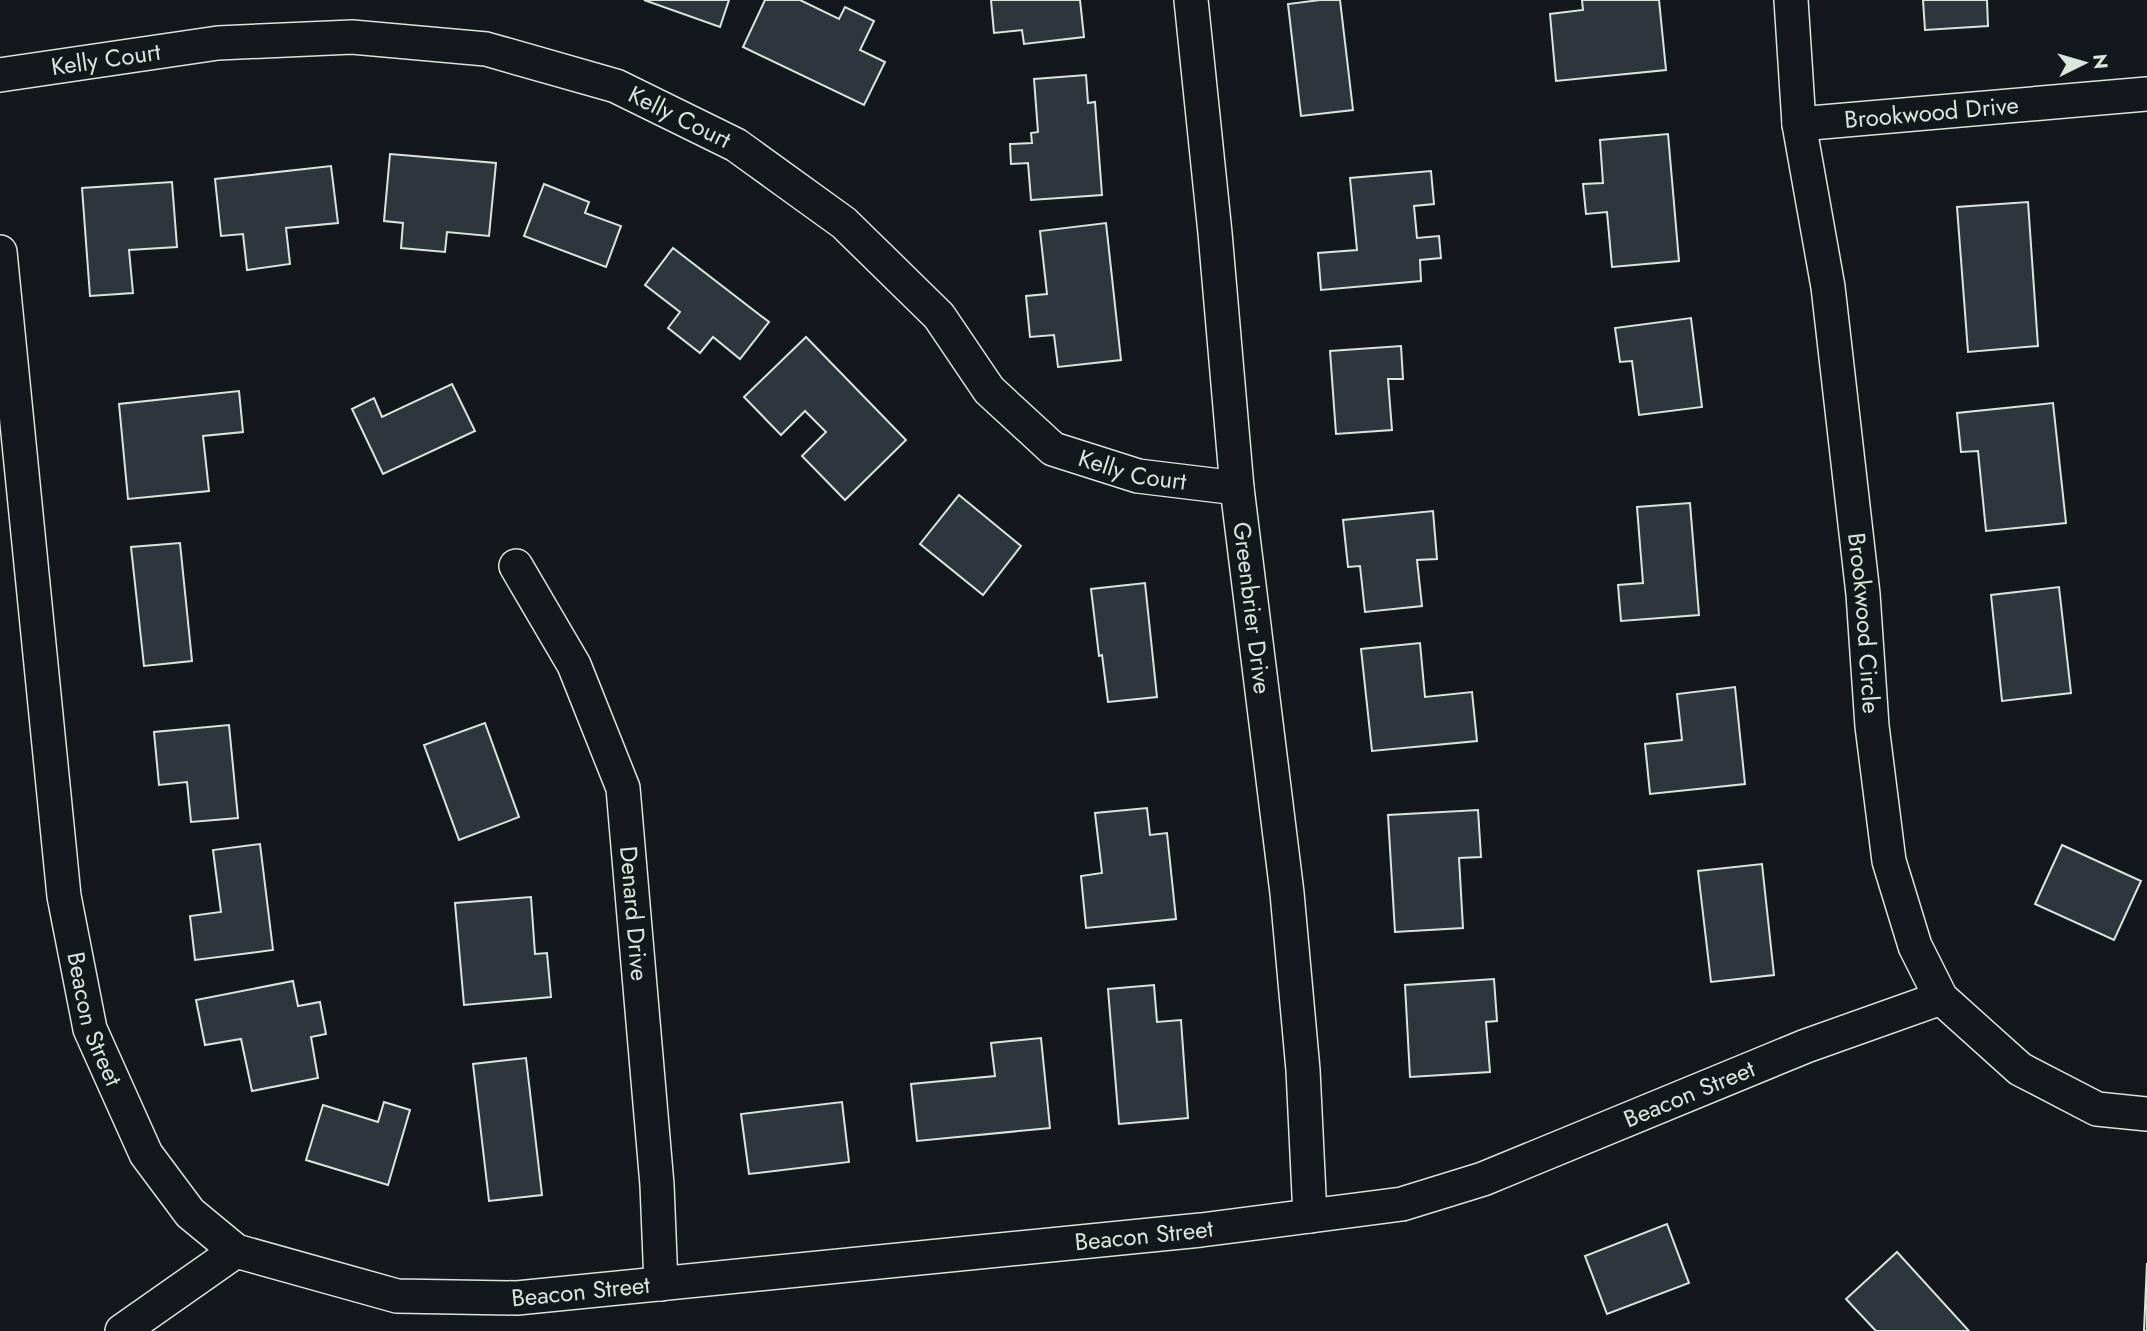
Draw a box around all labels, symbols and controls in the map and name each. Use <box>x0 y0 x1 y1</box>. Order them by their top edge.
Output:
north arrow <box>2049 28 2119 98</box>
street label: Kelly Court <box>49 34 163 84</box>
text: N <box>2086 53 2115 70</box>
street label: Kelly Court <box>623 77 737 157</box>
street label: Brookwood Drive <box>1843 87 2020 137</box>
street label: Kelly Court <box>1074 440 1189 499</box>
street label: Greenbrier Drive <box>1224 520 1280 696</box>
street label: Brookwood Circle <box>1839 531 1889 715</box>
street label: Denard Drive <box>611 844 657 982</box>
street label: Beacon Street <box>58 949 131 1092</box>
street label: Beacon Street <box>1618 1051 1760 1136</box>
street label: Beacon Street <box>1073 1211 1215 1259</box>
street label: Beacon Street <box>510 1267 652 1315</box>

